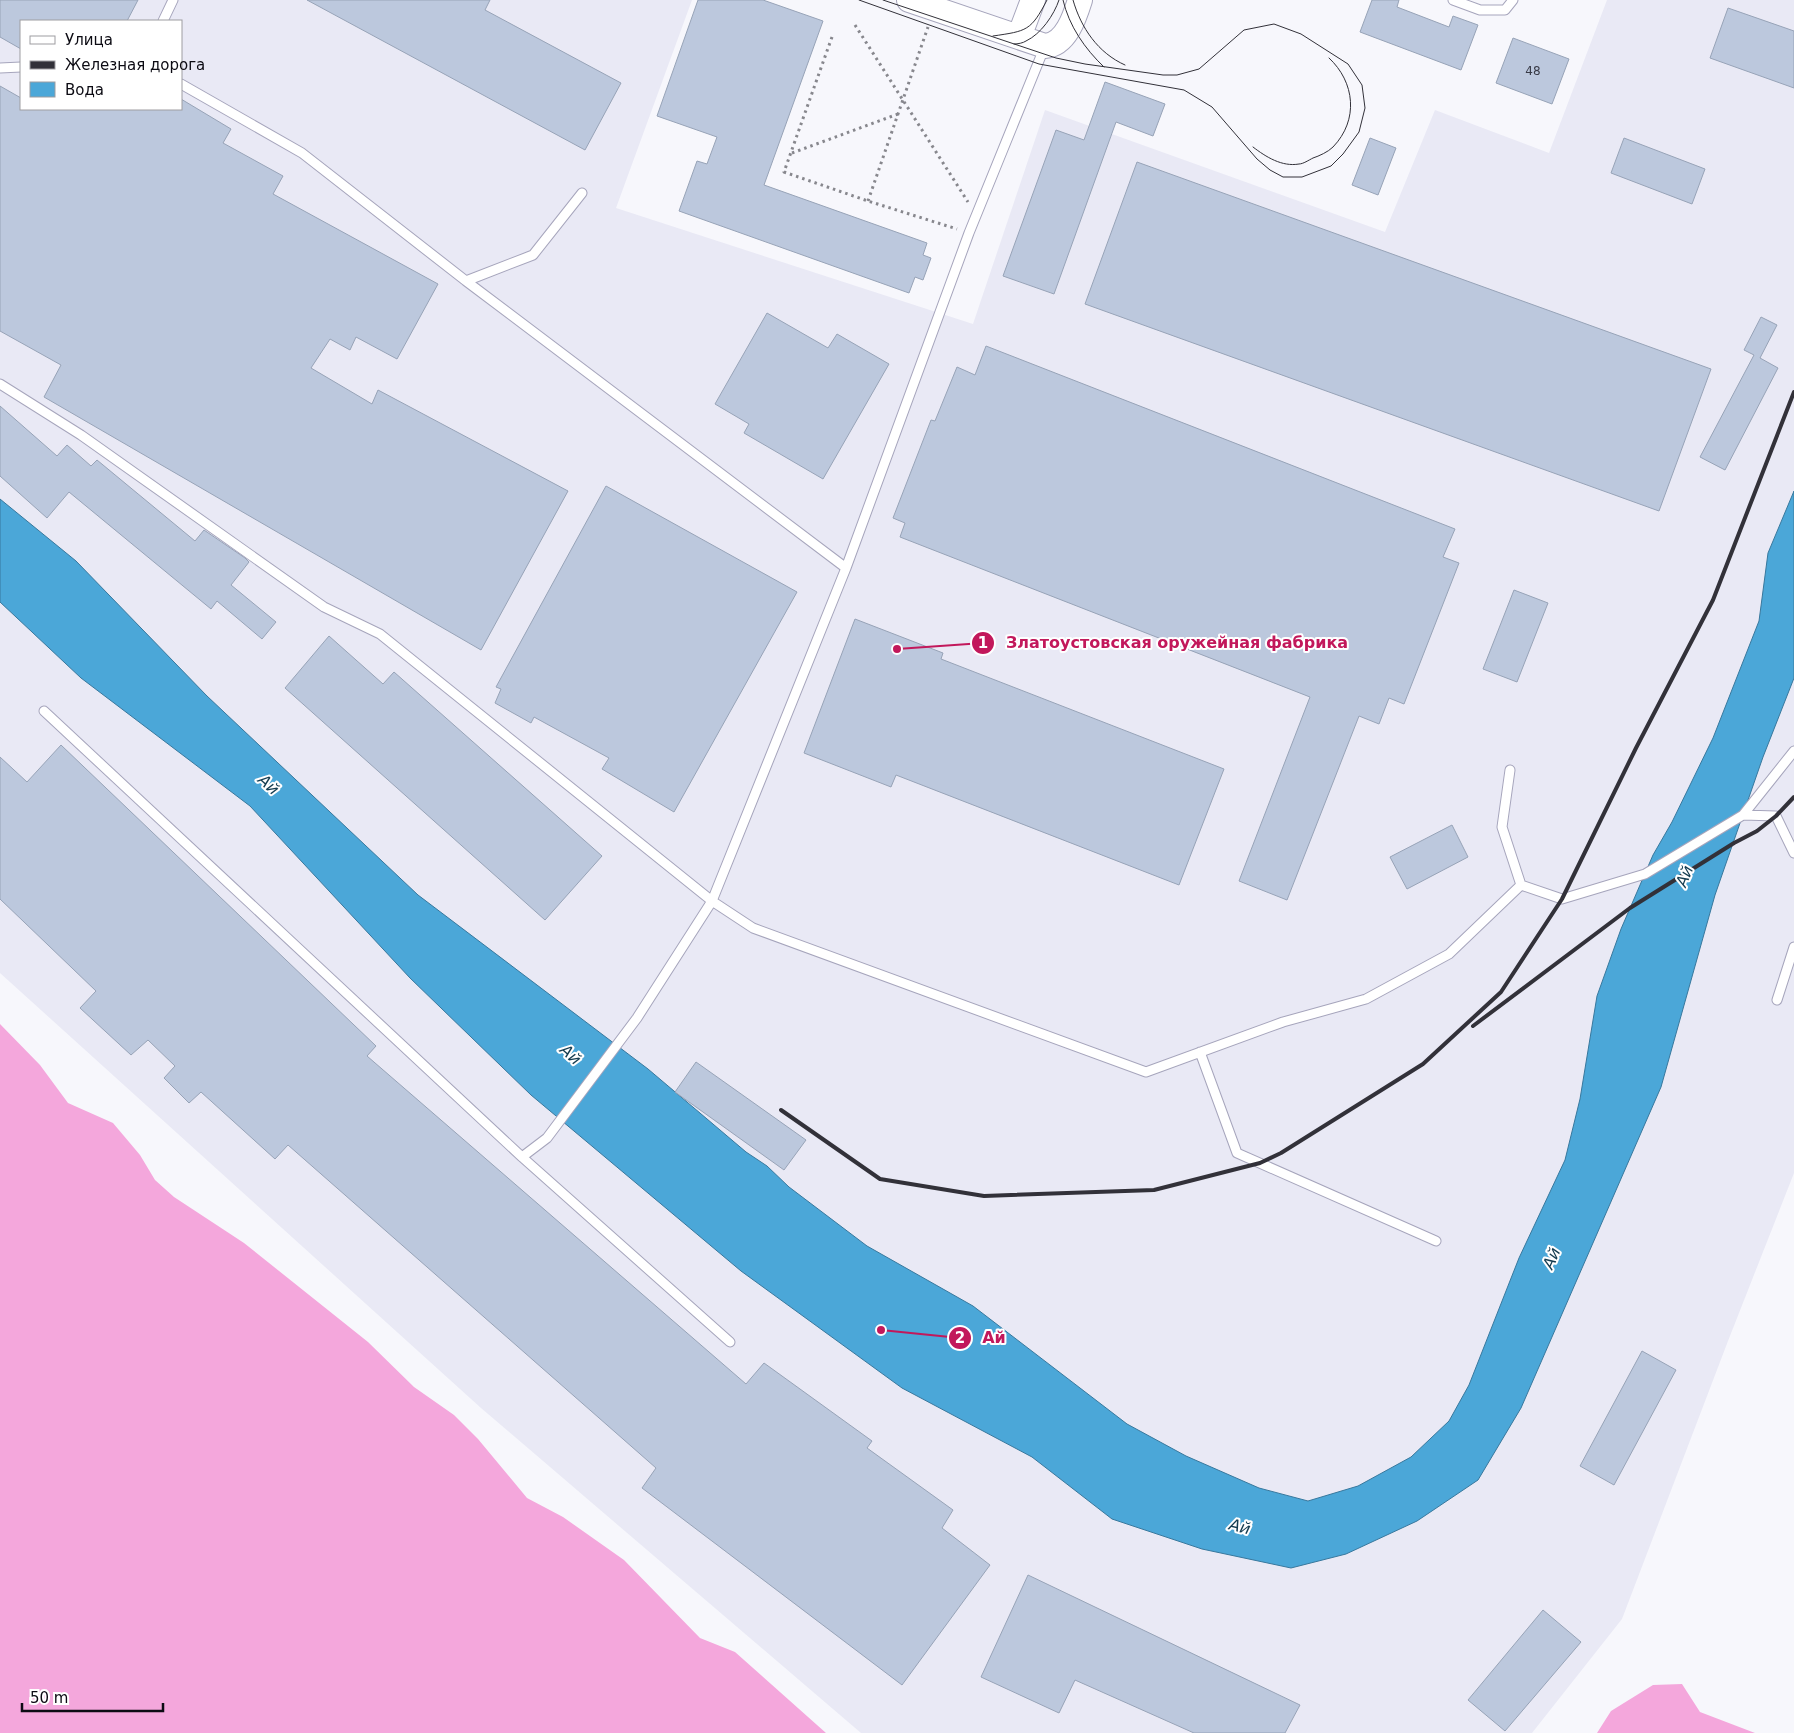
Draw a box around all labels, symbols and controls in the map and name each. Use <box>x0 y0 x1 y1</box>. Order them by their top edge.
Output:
legend <box>20 20 182 110</box>
text: Улица <box>65 31 113 49</box>
text: Железная дорога <box>65 56 205 74</box>
house number: 48 <box>1525 64 1541 78</box>
text: Вода <box>65 81 104 99</box>
callout: Златоустовская оружейная фабрика <box>971 627 1358 658</box>
text: Златоустовская оружейная фабрика <box>1006 633 1348 652</box>
text: 1 <box>978 634 988 652</box>
water label: Ай <box>254 770 283 799</box>
water label: Ай <box>1671 863 1697 890</box>
water label: Ай <box>556 1040 585 1069</box>
water label: Ай <box>1538 1245 1564 1273</box>
callout: Ай <box>947 1322 1016 1353</box>
text: Ай <box>982 1328 1006 1347</box>
text: 2 <box>955 1329 965 1347</box>
water label: Ай <box>1226 1514 1253 1538</box>
scale bar <box>22 1680 164 1712</box>
text: 50 m <box>30 1689 68 1707</box>

